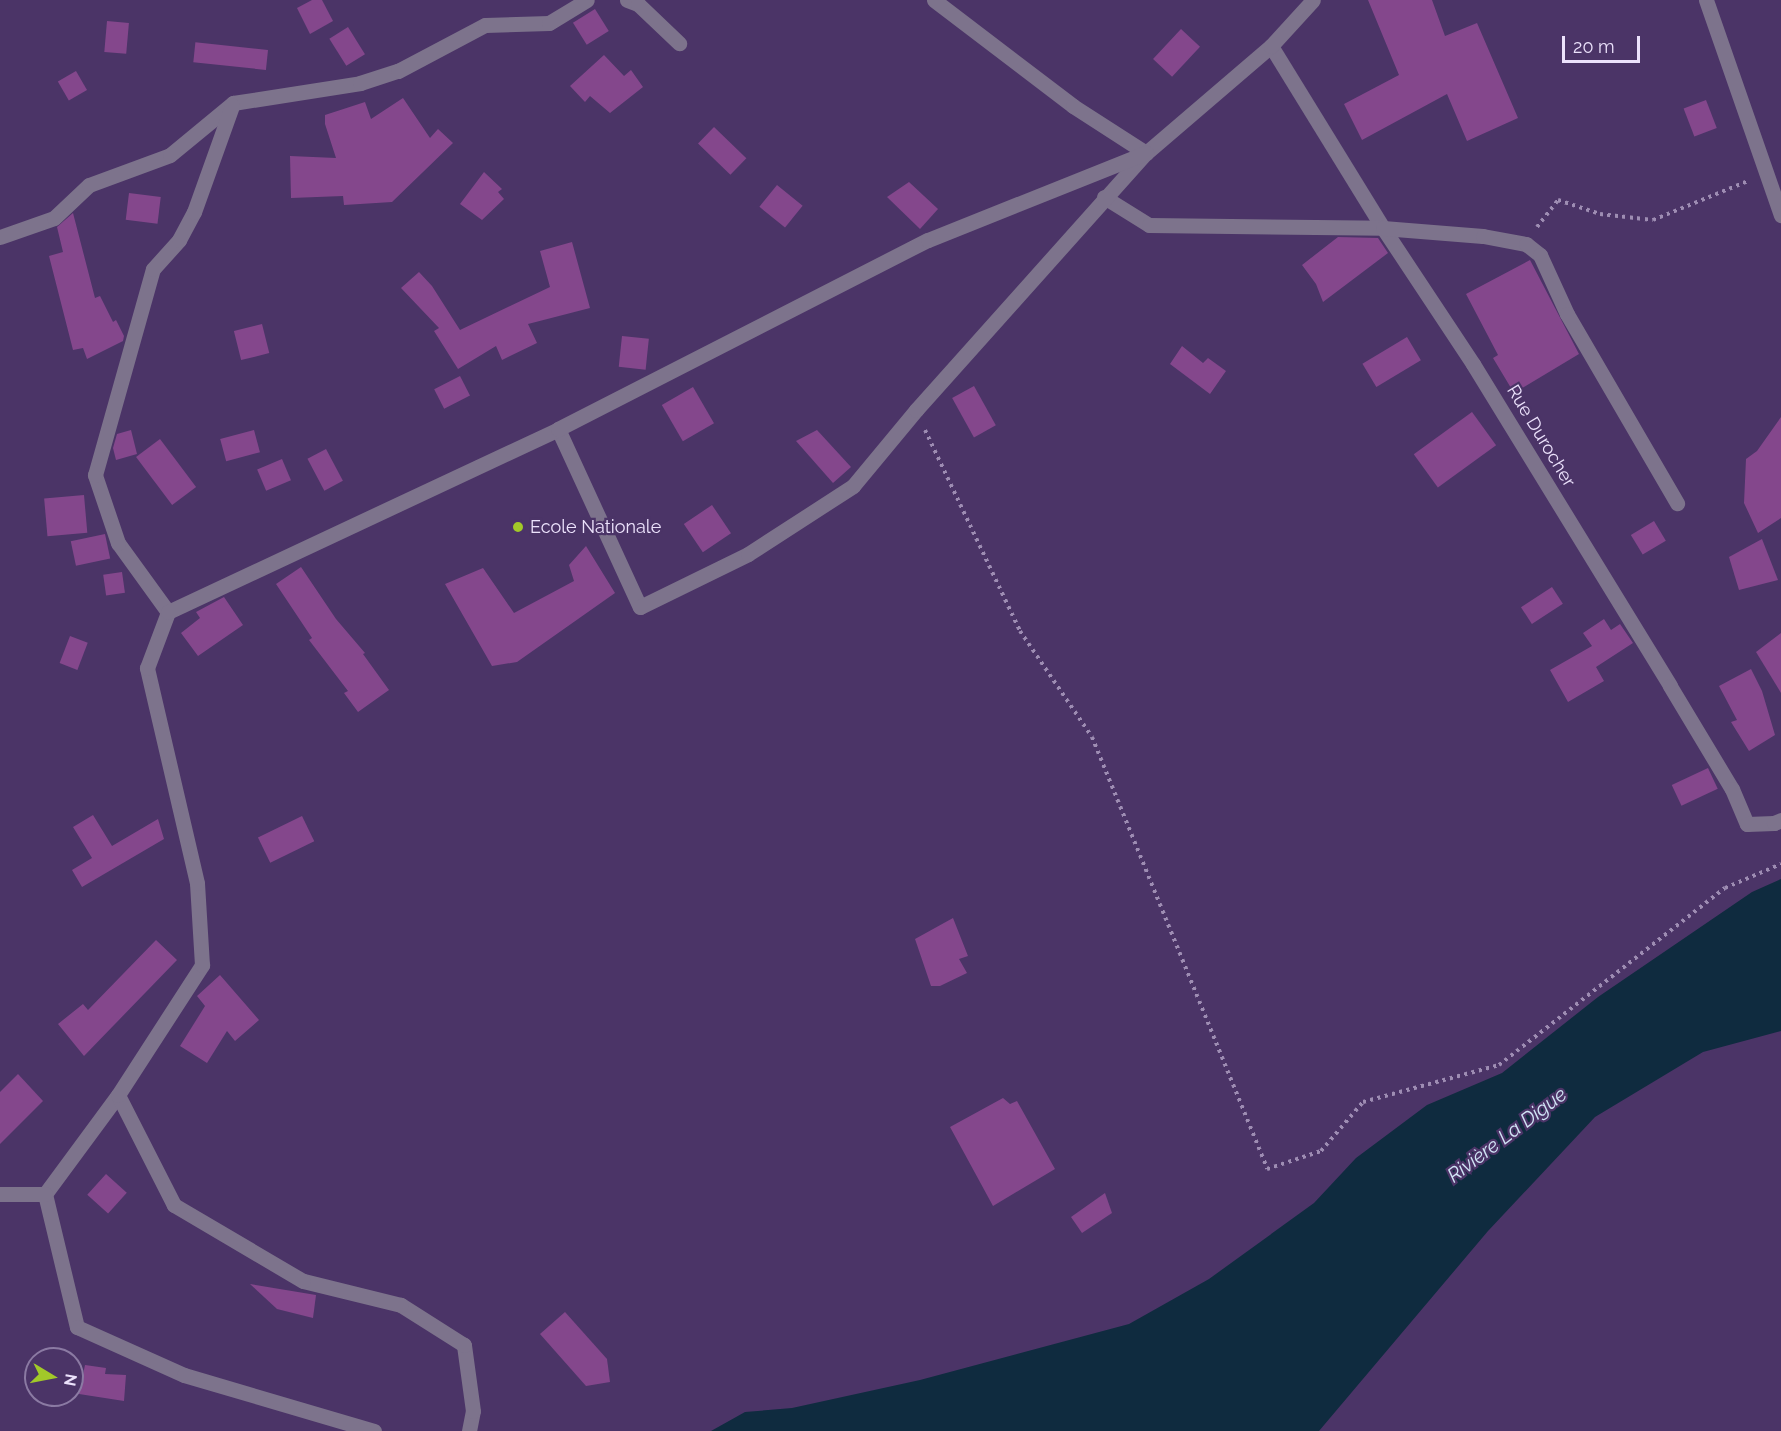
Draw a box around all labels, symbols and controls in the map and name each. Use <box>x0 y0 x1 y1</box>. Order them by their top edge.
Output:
scale bar <box>1565 24 1643 62</box>
text: 20 m <box>1573 36 1615 57</box>
street label: Rue Durocher <box>1502 381 1580 491</box>
place label: Ecole Nationale <box>530 516 661 538</box>
marker: Ecole Nationale <box>511 520 525 534</box>
water label: Rivière La Digue <box>1443 1082 1571 1188</box>
north arrow <box>24 1347 84 1407</box>
text: N <box>60 1372 81 1388</box>

